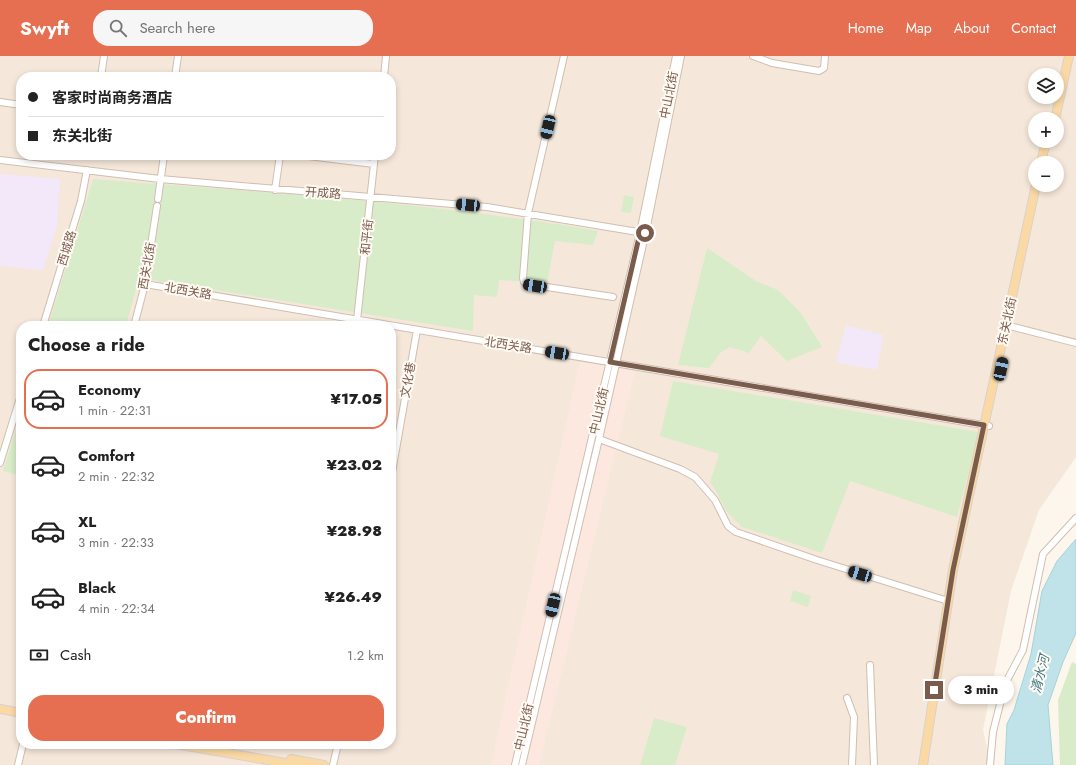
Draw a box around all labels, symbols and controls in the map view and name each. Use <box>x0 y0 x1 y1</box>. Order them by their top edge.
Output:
search box <box>93 10 373 46</box>
text: Swyft <box>20 15 69 42</box>
icon: search <box>107 17 129 39</box>
text: Search here <box>139 17 215 39</box>
text: Home <box>848 18 884 38</box>
text: Map <box>906 18 932 38</box>
text: About <box>954 18 989 38</box>
text: Contact <box>1011 18 1056 38</box>
map controls <box>1028 68 1064 192</box>
button: layers <box>1028 68 1064 104</box>
street label: 中山北街 <box>656 70 682 120</box>
text: 客家时尚商务酒店 <box>52 87 172 109</box>
button: + <box>1028 112 1064 148</box>
car <box>539 114 557 140</box>
text: 东关北街 <box>52 125 112 147</box>
button: − <box>1028 156 1064 192</box>
street label: 开成路 <box>304 183 342 203</box>
car <box>456 198 480 212</box>
street label: 和平街 <box>356 218 378 256</box>
route start <box>636 224 654 242</box>
street label: 西城路 <box>53 228 81 268</box>
street label: 西关北街 <box>134 241 160 291</box>
street label: 北西关路 <box>163 278 213 304</box>
car <box>522 278 548 294</box>
street label: 东关北街 <box>993 296 1021 346</box>
text: Choose a ride <box>28 332 145 358</box>
street label: 北西关路 <box>483 332 533 358</box>
car <box>544 345 570 361</box>
car <box>993 356 1009 382</box>
street label: 文化巷 <box>396 361 420 399</box>
text: Economy <box>78 379 141 401</box>
icon: car <box>30 381 66 417</box>
street label: 中山北街 <box>585 386 613 436</box>
text: ¥17.05 <box>331 388 382 410</box>
text: 1 min · 22:31 <box>78 401 151 420</box>
text: Comfort <box>78 445 135 467</box>
icon: car <box>30 447 66 483</box>
text: ¥23.02 <box>327 454 382 476</box>
text: 2 min · 22:32 <box>78 467 155 486</box>
text: XL <box>78 511 96 533</box>
icon: car <box>30 513 66 549</box>
text: ¥28.98 <box>327 520 382 542</box>
text: 3 min · 22:33 <box>78 533 154 552</box>
car <box>847 565 873 583</box>
text: Black <box>78 577 116 599</box>
icon: car <box>30 579 66 615</box>
text: ¥26.49 <box>325 586 382 608</box>
car <box>544 592 562 618</box>
text: 4 min · 22:34 <box>78 599 155 618</box>
icon: cash <box>28 644 50 666</box>
text: Cash <box>60 644 91 666</box>
text: 1.2 km <box>347 646 384 665</box>
water label: 清水河 <box>1026 650 1055 695</box>
callout: 3 min <box>948 676 1014 704</box>
text: 3 min <box>964 680 998 699</box>
route end <box>925 681 943 699</box>
button: Confirm <box>28 695 384 741</box>
street label: 中山北街 <box>510 702 538 752</box>

